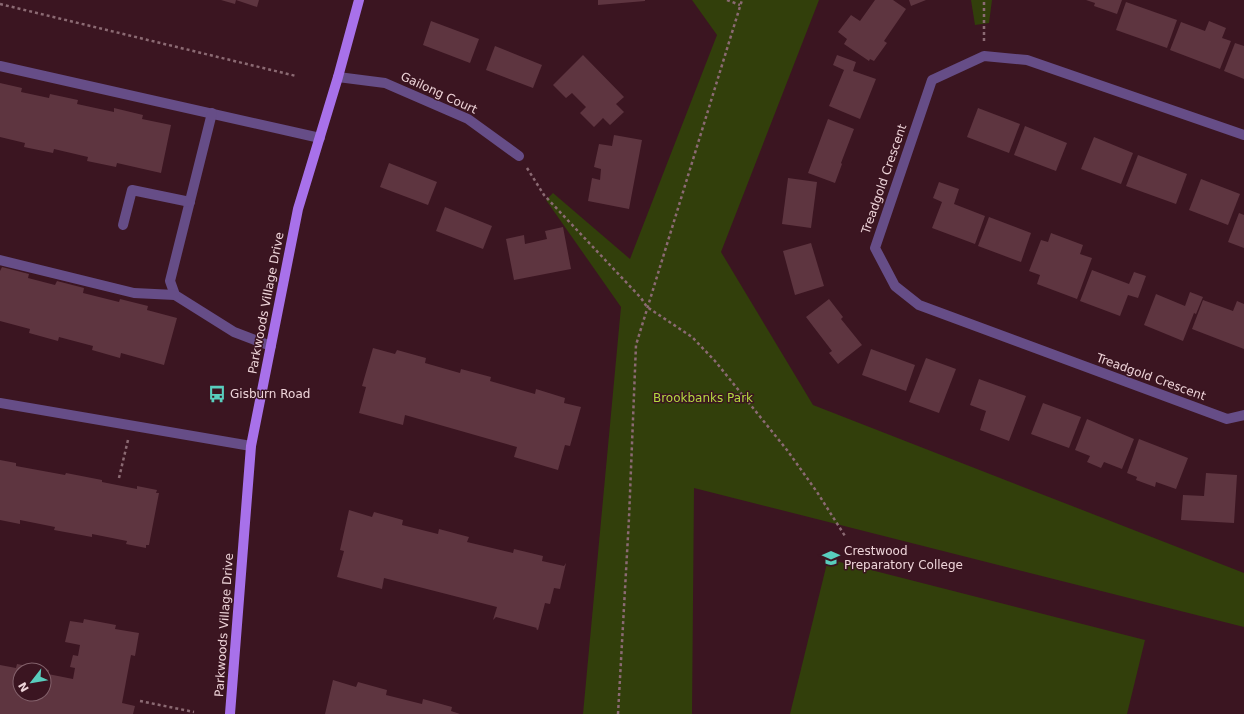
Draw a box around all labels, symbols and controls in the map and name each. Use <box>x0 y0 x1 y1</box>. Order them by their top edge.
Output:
street label: Gailong Court <box>399 69 480 117</box>
street label: Treadgold Crescent <box>858 122 909 237</box>
street label: Parkwoods Village Drive <box>245 231 287 375</box>
street label: Treadgold Crescent <box>1093 350 1208 403</box>
bus stop icon: Gisburn Road <box>207 384 227 404</box>
place label: Gisburn Road <box>230 387 310 401</box>
park label: Brookbanks Park <box>653 391 753 405</box>
place label: Crestwood Preparatory College <box>844 544 963 572</box>
school or university icon: Crestwood Preparatory College <box>821 548 841 568</box>
street label: Parkwoods Village Drive <box>212 553 236 697</box>
north arrow <box>12 662 52 702</box>
text: N <box>16 680 32 694</box>

